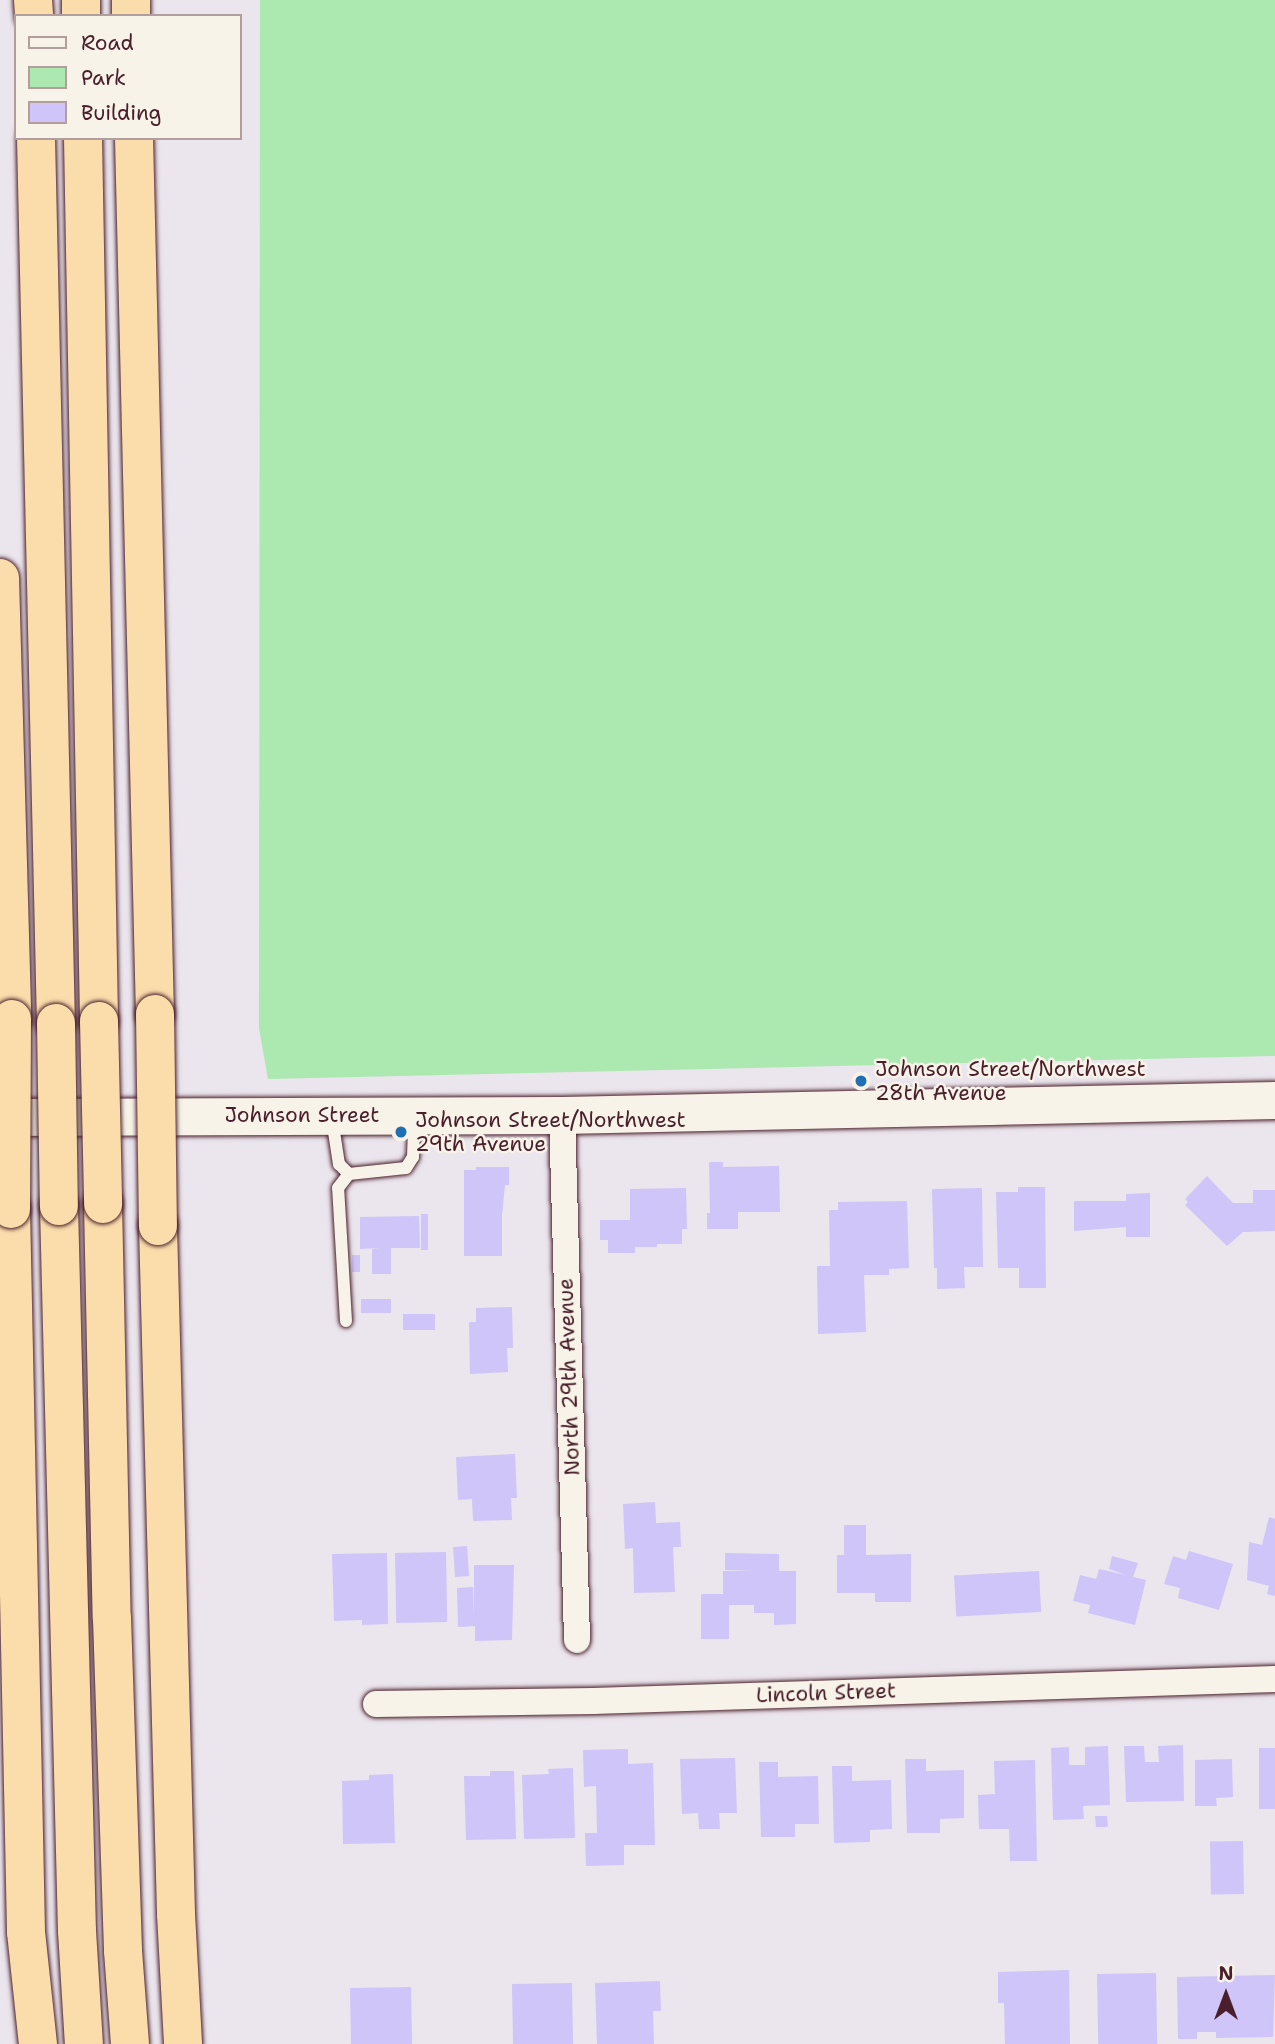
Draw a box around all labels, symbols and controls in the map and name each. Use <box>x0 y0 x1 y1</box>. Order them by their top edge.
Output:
legend <box>14 14 242 140</box>
text: Road <box>81 29 134 57</box>
text: Park <box>81 64 126 92</box>
text: Building <box>81 99 161 127</box>
place label: Johnson Street/Northwest 28th Avenue <box>875 1056 1146 1106</box>
marker: Johnson Street/Northwest 28th Avenue <box>853 1073 869 1089</box>
street label: Johnson Street <box>224 1102 380 1128</box>
place label: Johnson Street/Northwest 29th Avenue <box>415 1107 686 1157</box>
marker: Johnson Street/Northwest 29th Avenue <box>393 1124 409 1140</box>
street label: North 29th Avenue <box>553 1278 585 1476</box>
street label: Lincoln Street <box>756 1678 896 1708</box>
north arrow <box>1191 1960 1261 2030</box>
text: N <box>1218 1961 1234 1986</box>

